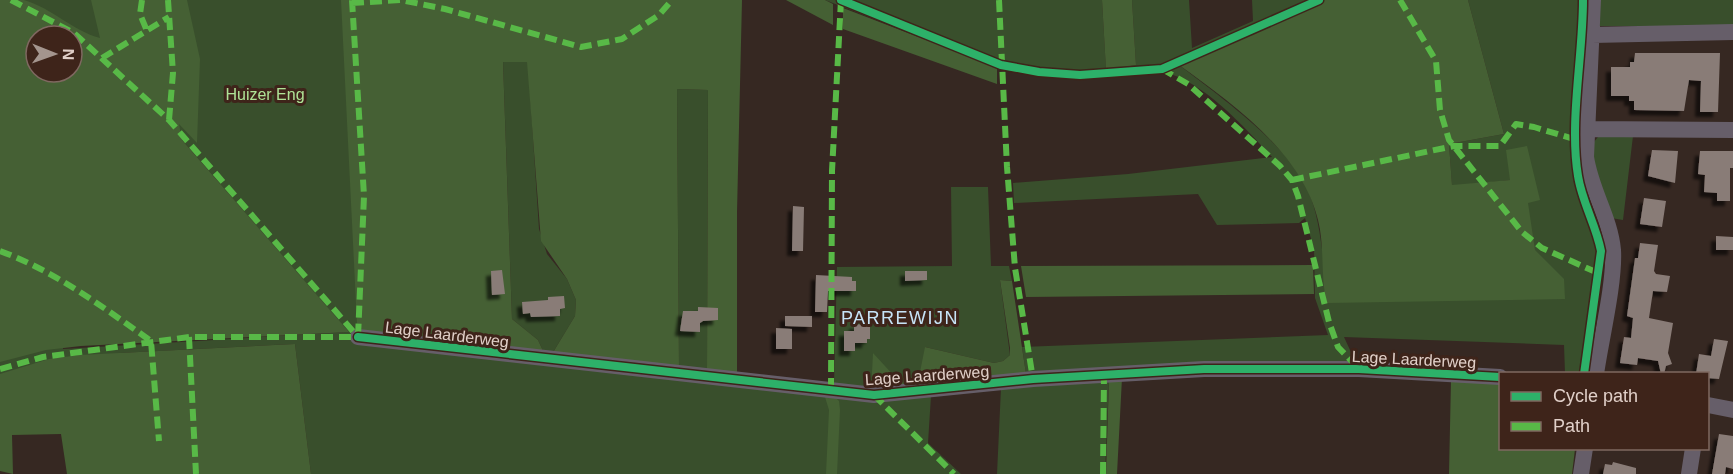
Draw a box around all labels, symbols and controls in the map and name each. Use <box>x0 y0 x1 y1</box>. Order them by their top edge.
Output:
north arrow <box>24 24 84 84</box>
text: N <box>60 48 77 60</box>
park label: Huizer Eng <box>225 86 305 103</box>
district label: PARREWIJN <box>841 308 959 328</box>
street label: Lage Laarderweg <box>384 318 510 351</box>
street label: Lage Laarderweg <box>1351 348 1477 371</box>
street label: Lage Laarderweg <box>864 363 990 388</box>
legend <box>1499 372 1709 450</box>
text: Cycle path <box>1553 386 1638 406</box>
text: Path <box>1553 416 1590 436</box>

